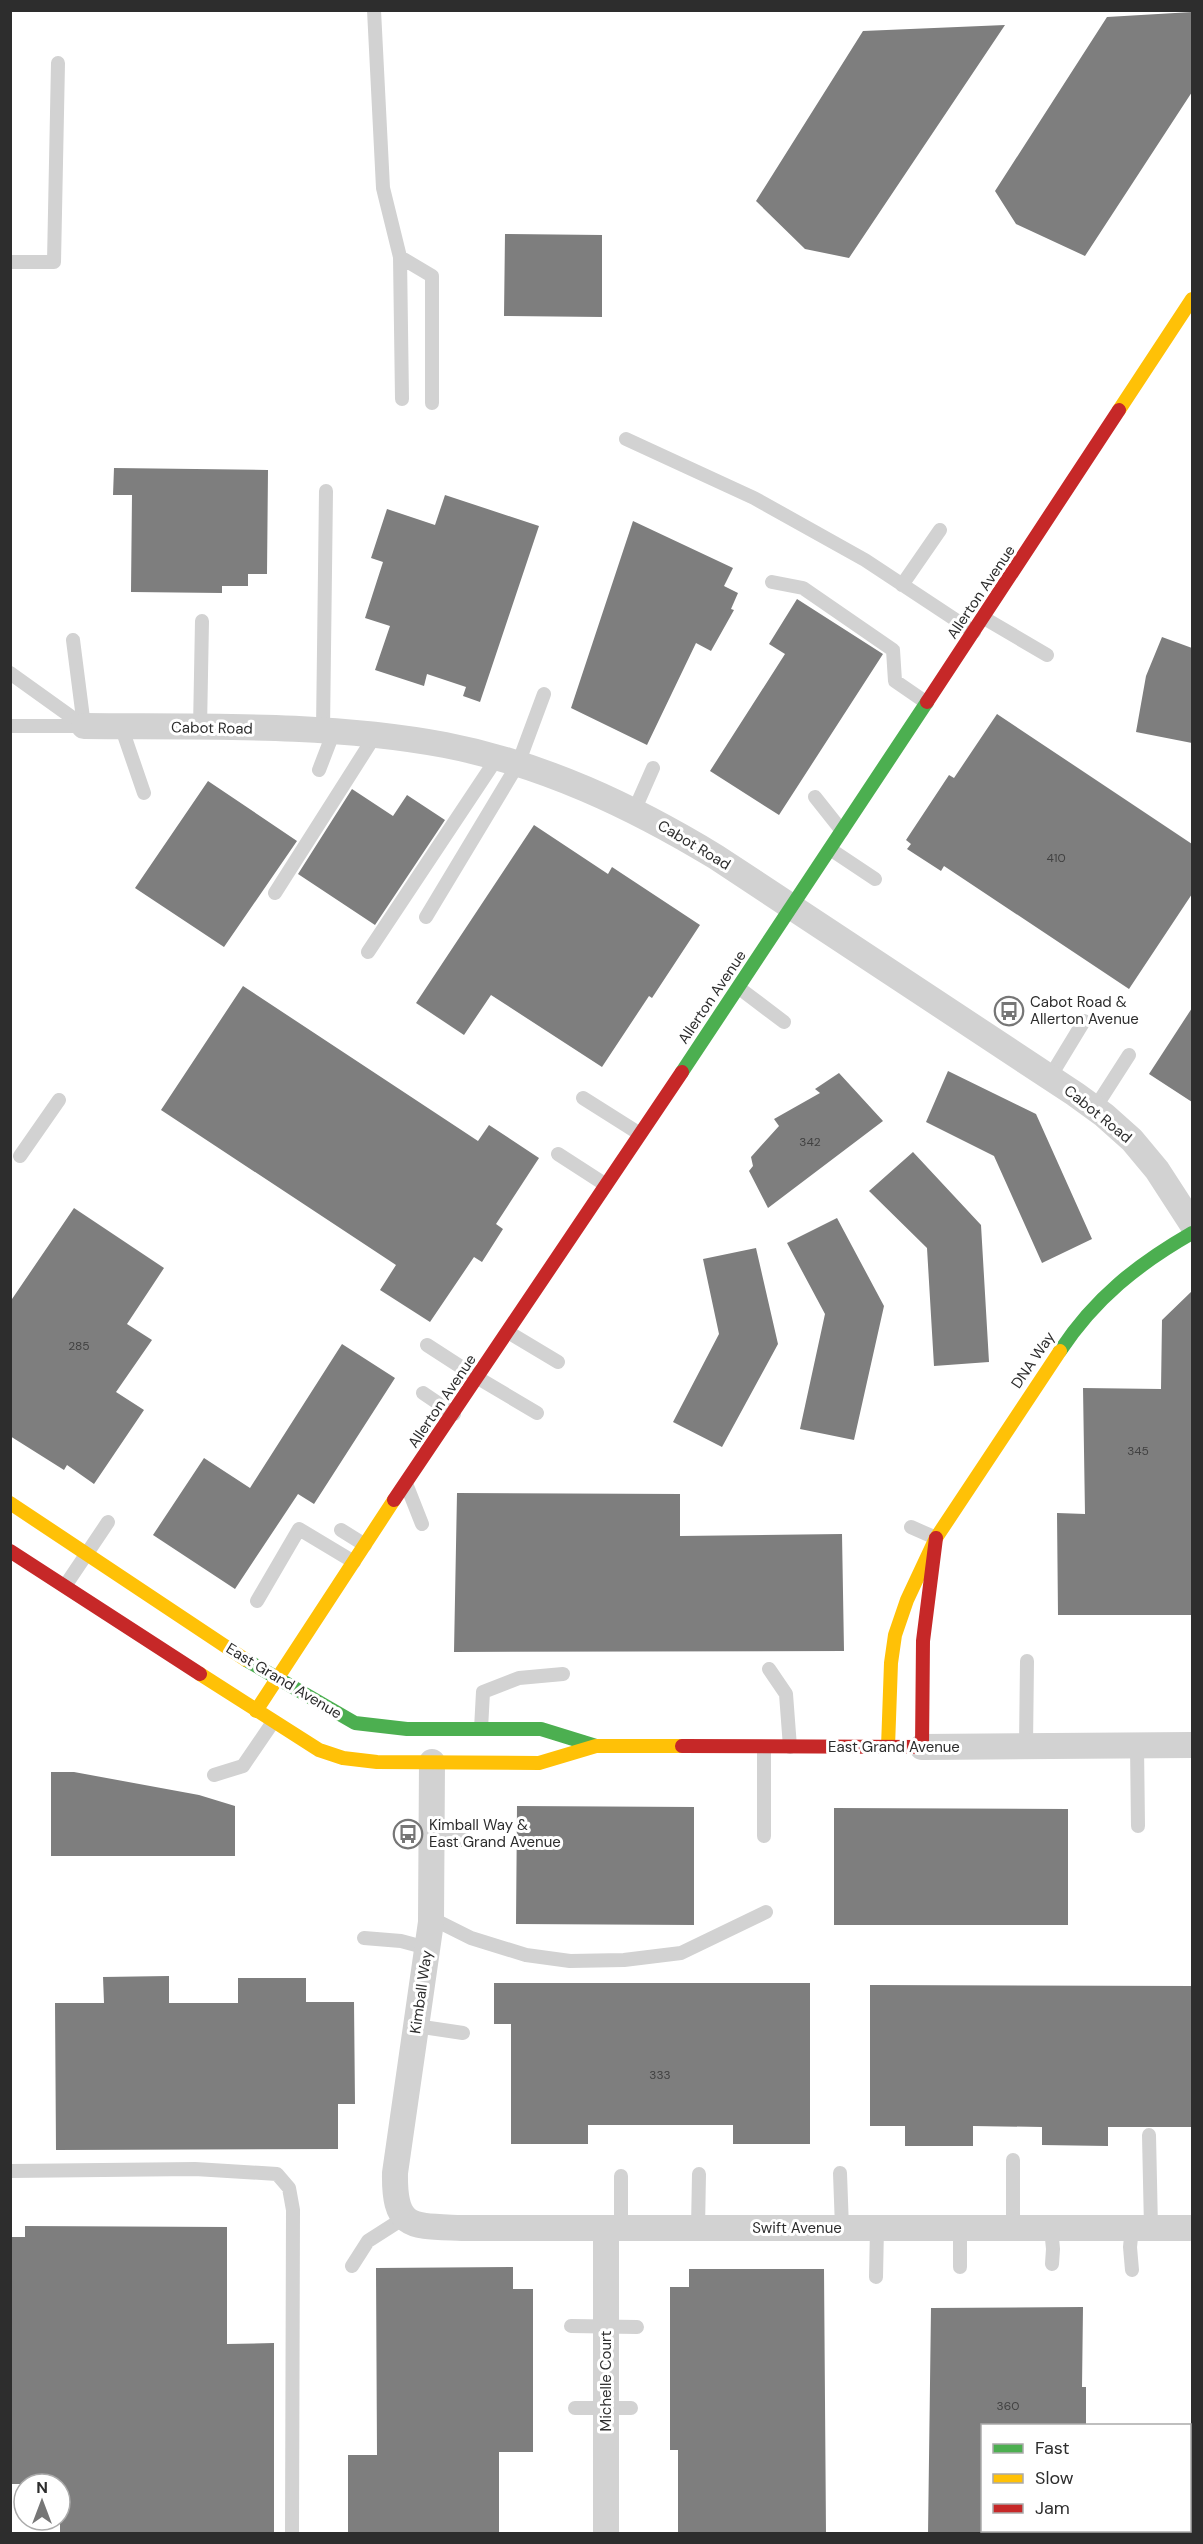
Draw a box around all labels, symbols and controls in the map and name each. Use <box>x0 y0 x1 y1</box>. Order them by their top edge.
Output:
street label: Allerton Avenue <box>942 541 1020 643</box>
street label: Cabot Road <box>171 717 253 739</box>
street label: Cabot Road <box>654 815 734 875</box>
house number: 410 <box>1046 850 1066 866</box>
street label: Allerton Avenue <box>673 946 751 1048</box>
place label: Cabot Road & Allerton Avenue <box>1030 992 1139 1029</box>
bus stop icon: Cabot Road & Allerton Avenue <box>993 995 1025 1027</box>
street label: Cabot Road <box>1060 1081 1136 1147</box>
house number: 342 <box>799 1134 821 1150</box>
street label: DNA Way <box>1007 1327 1060 1392</box>
house number: 285 <box>68 1338 90 1354</box>
street label: Allerton Avenue <box>403 1350 481 1452</box>
house number: 345 <box>1127 1443 1149 1459</box>
street label: East Grand Avenue <box>222 1638 346 1724</box>
street label: East Grand Avenue <box>828 1737 960 1757</box>
place label: Kimball Way & East Grand Avenue <box>429 1815 561 1852</box>
bus stop icon: Kimball Way & East Grand Avenue <box>392 1818 424 1850</box>
street label: Kimball Way <box>405 1948 437 2035</box>
house number: 333 <box>649 2067 671 2083</box>
street label: Swift Avenue <box>752 2218 842 2238</box>
street label: Michelle Court <box>596 2330 616 2431</box>
house number: 360 <box>997 2398 1019 2414</box>
legend <box>981 2424 1191 2532</box>
text: Fast <box>1035 2436 1070 2460</box>
text: Slow <box>1035 2466 1074 2490</box>
north arrow <box>12 2472 72 2532</box>
text: N <box>36 2477 48 2498</box>
text: Jam <box>1035 2496 1070 2520</box>

